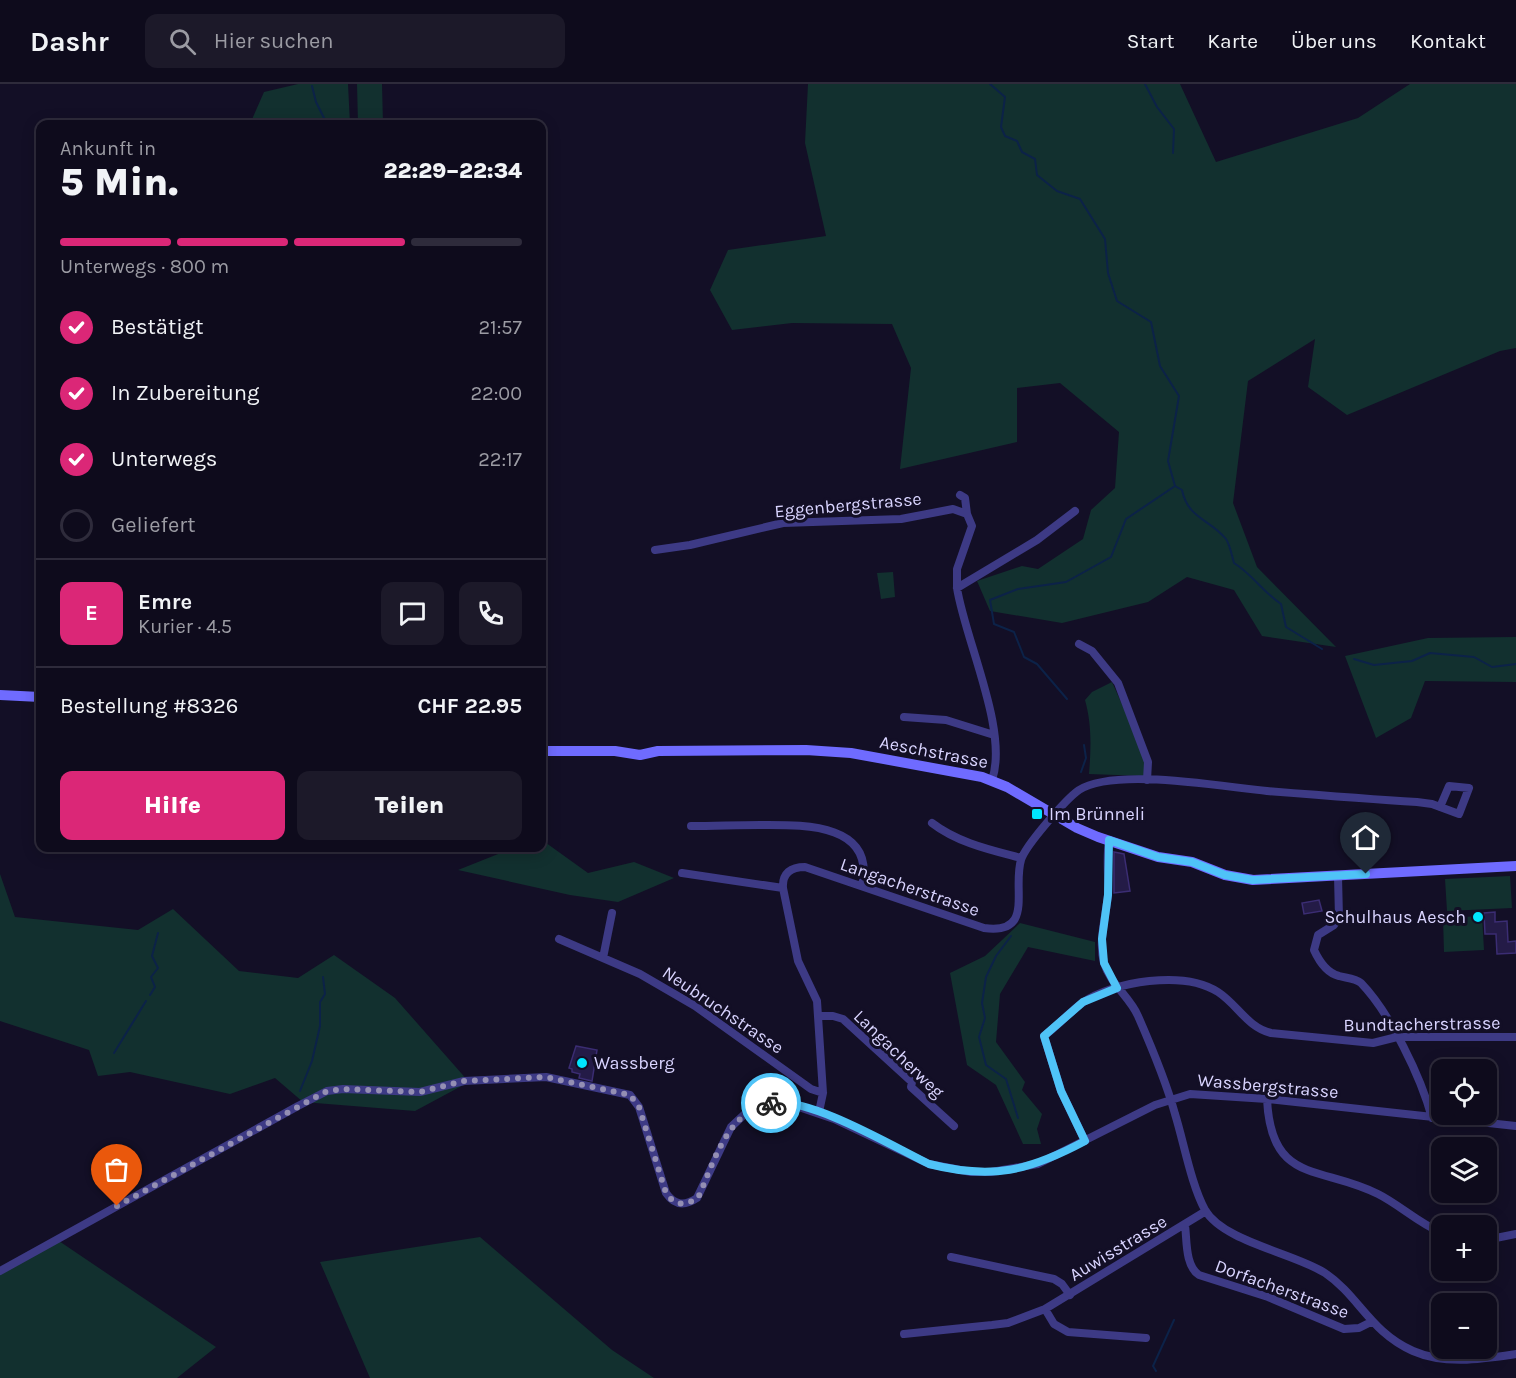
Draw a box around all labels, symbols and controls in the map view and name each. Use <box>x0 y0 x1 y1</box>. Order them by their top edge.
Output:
search box <box>145 14 565 68</box>
text: Dashr <box>30 25 109 58</box>
icon: search <box>166 25 199 58</box>
text: Hier suchen <box>214 28 334 54</box>
text: Start <box>1127 29 1174 53</box>
text: Karte <box>1207 29 1258 53</box>
text: Über uns <box>1291 29 1377 53</box>
text: Kontakt <box>1410 29 1486 53</box>
text: Ankunft in <box>60 137 156 160</box>
text: 22:29–22:34 <box>384 158 522 184</box>
text: 5 Min. <box>60 159 178 205</box>
text: Unterwegs · 800 m <box>60 255 229 278</box>
icon: check <box>60 311 93 344</box>
text: Bestätigt <box>111 314 203 340</box>
text: 21:57 <box>479 316 522 339</box>
icon: check <box>60 377 93 410</box>
text: In Zubereitung <box>111 380 259 406</box>
text: 22:00 <box>470 382 522 405</box>
icon: check <box>60 443 93 476</box>
text: Unterwegs <box>111 446 217 472</box>
text: 22:17 <box>478 448 522 471</box>
street label: Eggenbergstrasse <box>774 488 922 522</box>
text: Geliefert <box>111 512 196 538</box>
button: chat <box>381 582 444 645</box>
button: phone <box>459 582 522 645</box>
text: Emre <box>138 589 192 615</box>
text: E <box>85 600 98 626</box>
text: Kurier · 4.5 <box>138 615 232 638</box>
text: Bestellung #8326 <box>60 693 238 719</box>
text: CHF 22.95 <box>417 693 522 719</box>
street label: Aeschstrasse <box>878 731 990 773</box>
button: Hilfe <box>60 771 285 840</box>
button: Teilen <box>297 771 522 840</box>
place label: Im Brünneli <box>1049 803 1145 825</box>
marker: Im Brünneli <box>1030 807 1044 821</box>
pin <box>1340 812 1391 874</box>
icon: home <box>1349 821 1382 854</box>
street label: Langacherstrasse <box>837 853 983 921</box>
place label: Schulhaus Aesch <box>1324 906 1466 928</box>
marker: Schulhaus Aesch <box>1471 910 1485 924</box>
street label: Neubruchstrasse <box>658 961 788 1059</box>
street label: Langacherweg <box>849 1005 949 1103</box>
street label: Bundtacherstrasse <box>1343 1012 1501 1036</box>
place label: Wassberg <box>594 1052 675 1074</box>
marker: Wassberg <box>575 1056 589 1070</box>
map controls <box>1431 1059 1497 1359</box>
button: locate <box>1431 1059 1497 1125</box>
street label: Wassbergstrasse <box>1197 1069 1339 1103</box>
courier <box>741 1073 801 1133</box>
icon: bike <box>755 1087 788 1120</box>
button: layers <box>1431 1137 1497 1203</box>
pin <box>91 1144 142 1206</box>
icon: bag <box>100 1153 133 1186</box>
street label: Auwisstrasse <box>1065 1210 1171 1286</box>
button: + <box>1431 1215 1497 1281</box>
street label: Dorfacherstrasse <box>1212 1255 1352 1323</box>
button: − <box>1431 1293 1497 1359</box>

